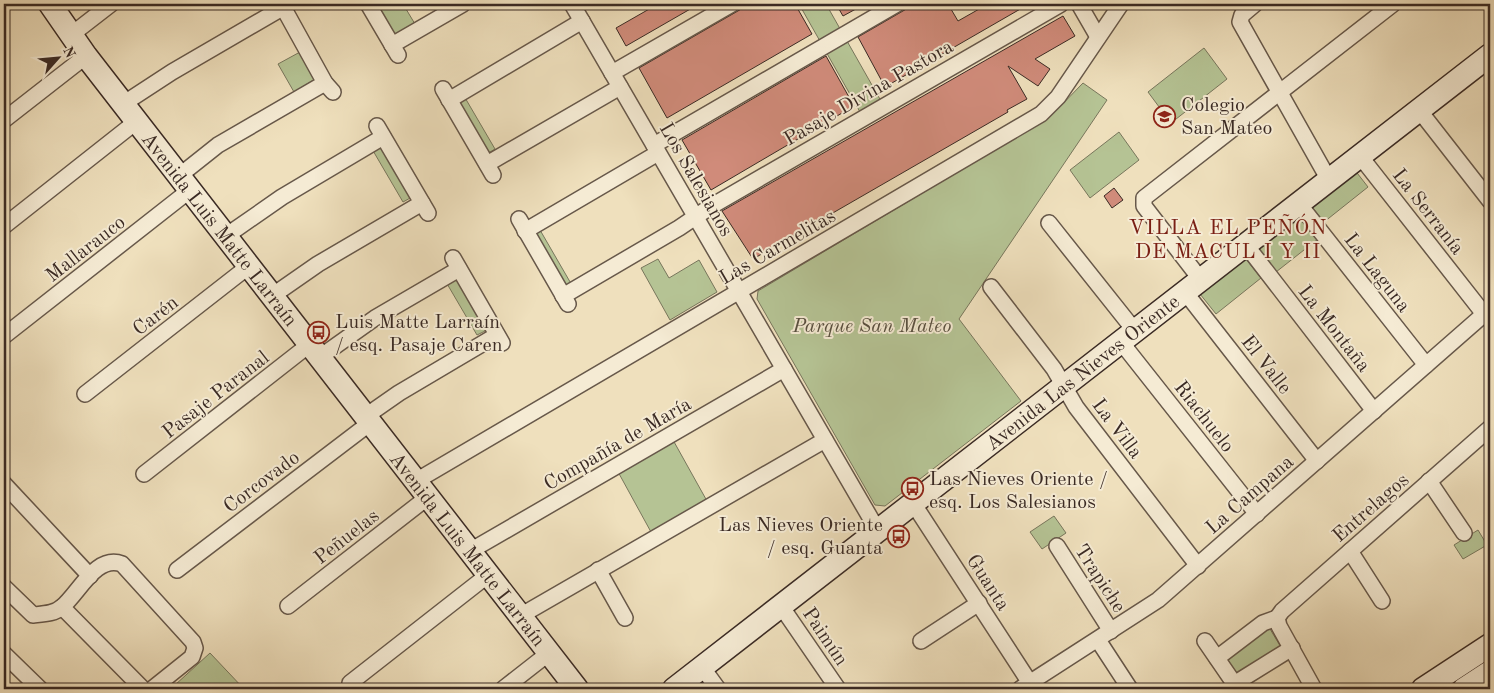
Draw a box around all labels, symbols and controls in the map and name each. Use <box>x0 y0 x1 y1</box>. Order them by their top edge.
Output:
north arrow <box>32 32 82 82</box>
street label: Pasaje Divina Pastora <box>781 37 957 150</box>
text: N <box>60 45 77 61</box>
place label: Colegio San Mateo <box>1181 96 1272 139</box>
school or university icon: Colegio San Mateo <box>1153 104 1177 128</box>
street label: Los Salesianos <box>655 120 736 240</box>
street label: Avenida Luis Matte Larraín <box>137 130 300 331</box>
street label: La Serranía <box>1388 166 1467 259</box>
street label: Las Carmelitas <box>716 206 840 289</box>
street label: Mallarauco <box>43 213 130 287</box>
district label: VILLA EL PEÑÓN DE MACUL I Y II <box>1129 213 1327 263</box>
street label: La Laguna <box>1340 230 1413 317</box>
street label: La Montaña <box>1294 282 1373 376</box>
street label: Avenida Las Nieves Oriente <box>983 292 1184 455</box>
street label: Carén <box>130 293 183 340</box>
place label: Luis Matte Larraín / esq. Pasaje Caren <box>335 313 503 356</box>
park label: Parque San Mateo <box>792 317 951 337</box>
bus stop icon: Luis Matte Larraín / esq. Pasaje Caren <box>307 320 331 344</box>
street label: El Valle <box>1236 332 1294 398</box>
street label: Pasaje Paranal <box>159 348 273 443</box>
street label: Riachuelo <box>1170 378 1237 457</box>
street label: Compañía de María <box>541 394 695 495</box>
street label: La Villa <box>1087 395 1145 463</box>
street label: Corcovado <box>220 448 304 518</box>
street label: Avenida Luis Matte Larraín <box>385 450 548 651</box>
street label: La Campana <box>1203 452 1298 539</box>
place label: Las Nieves Oriente / esq. Los Salesianos <box>929 470 1108 513</box>
street label: Entrelagos <box>1329 470 1413 547</box>
bus stop icon: Las Nieves Oriente / esq. Los Salesianos <box>901 477 925 501</box>
street label: Peñuelas <box>311 506 383 569</box>
place label: Las Nieves Oriente / esq. Guanta <box>719 516 883 559</box>
bus stop icon: Las Nieves Oriente / esq. Guanta <box>887 524 911 548</box>
street label: Trapiche <box>1070 541 1129 617</box>
street label: Guanta <box>962 551 1013 615</box>
street label: Paimún <box>798 604 851 670</box>

